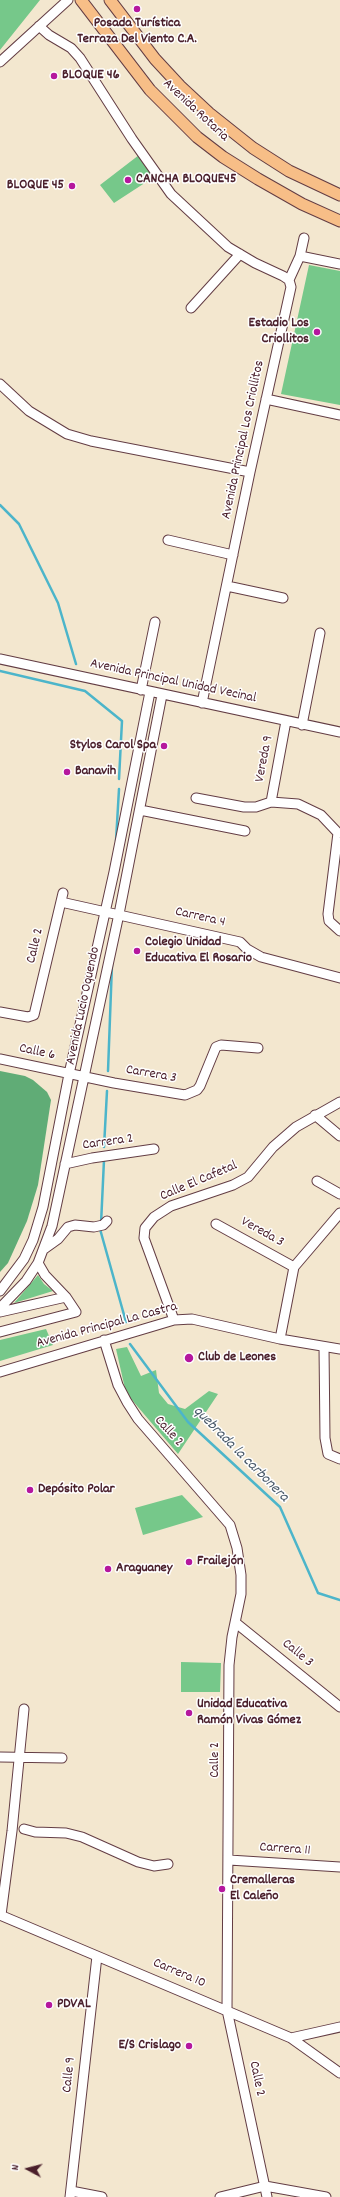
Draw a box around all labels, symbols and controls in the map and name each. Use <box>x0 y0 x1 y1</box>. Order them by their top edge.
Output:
marker: Posada Turística Terraza Del Viento C.A. <box>132 4 142 14</box>
place label: Posada Turística Terraza Del Viento C.A. <box>77 16 197 48</box>
place label: BLOQUE 46 <box>62 68 120 84</box>
marker: BLOQUE 46 <box>49 71 59 81</box>
street label: Avenida Rotaria <box>159 76 231 146</box>
place label: CANCHA BLOQUE45 <box>136 172 236 188</box>
marker: CANCHA BLOQUE45 <box>123 175 133 185</box>
place label: BLOQUE 45 <box>7 178 64 194</box>
marker: BLOQUE 45 <box>67 181 77 191</box>
place label: Estadio Los Criollitos <box>249 316 309 348</box>
marker: Estadio Los Criollitos <box>312 327 322 337</box>
street label: Avenida Principal Los Criollitos <box>219 359 269 521</box>
street label: Avenida Principal Unidad Vecinal <box>88 656 258 708</box>
street label: Vereda 9 <box>252 734 278 784</box>
place label: Stylos Carol Spa <box>70 738 156 754</box>
marker: Stylos Carol Spa <box>159 741 169 751</box>
place label: Banavih <box>75 764 116 780</box>
marker: Banavih <box>62 767 72 777</box>
street label: Carrera 4 <box>173 904 227 932</box>
street label: Calle 2 <box>24 927 48 965</box>
place label: Colegio Unidad Educativa El Rosario <box>145 935 252 968</box>
street label: Avenida Lucio Oquendo <box>63 946 105 1066</box>
marker: Colegio Unidad Educativa El Rosario <box>132 946 142 956</box>
street label: Calle 6 <box>17 1041 57 1065</box>
street label: Carrera 3 <box>124 1062 178 1088</box>
street label: Carrera 2 <box>82 1131 134 1155</box>
street label: Calle El Cafetal <box>158 1158 240 1206</box>
street label: Vereda 3 <box>237 1214 287 1252</box>
street label: Avenida Principal La Castra <box>35 1299 179 1353</box>
place label: Club de Leones <box>198 1350 276 1366</box>
marker: Club de Leones <box>183 1352 195 1364</box>
water label: quebrada la carbonera <box>188 1403 292 1507</box>
street label: Calle 2 <box>150 1413 186 1451</box>
place label: Depósito Polar <box>38 1482 115 1498</box>
marker: Depósito Polar <box>25 1485 35 1495</box>
place label: Frailejón <box>197 1554 243 1570</box>
marker: Frailejón <box>184 1557 194 1567</box>
place label: Araguaney <box>116 1561 172 1577</box>
marker: Araguaney <box>103 1564 113 1574</box>
street label: Calle 3 <box>278 1636 316 1672</box>
place label: Unidad Educativa Ramón Vivas Gómez <box>197 1697 301 1730</box>
marker: Unidad Educativa Ramón Vivas Gómez <box>184 1708 194 1718</box>
street label: Calle 2 <box>208 1742 224 1778</box>
street label: Carrera 11 <box>259 1840 311 1860</box>
place label: Cremalleras El Caleño <box>230 1873 295 1906</box>
marker: Cremalleras El Caleño <box>217 1884 227 1894</box>
street label: Carrera 10 <box>150 1955 208 1993</box>
place label: PDVAL <box>57 1997 91 2013</box>
marker: PDVAL <box>44 2000 54 2010</box>
place label: E/S Crislago <box>118 2038 181 2054</box>
marker: E/S Crislago <box>184 2041 194 2051</box>
street label: Calle 9 <box>60 2056 80 2094</box>
street label: Calle 2 <box>244 2060 268 2098</box>
north arrow <box>8 2149 48 2189</box>
text: N <box>8 2164 24 2171</box>

